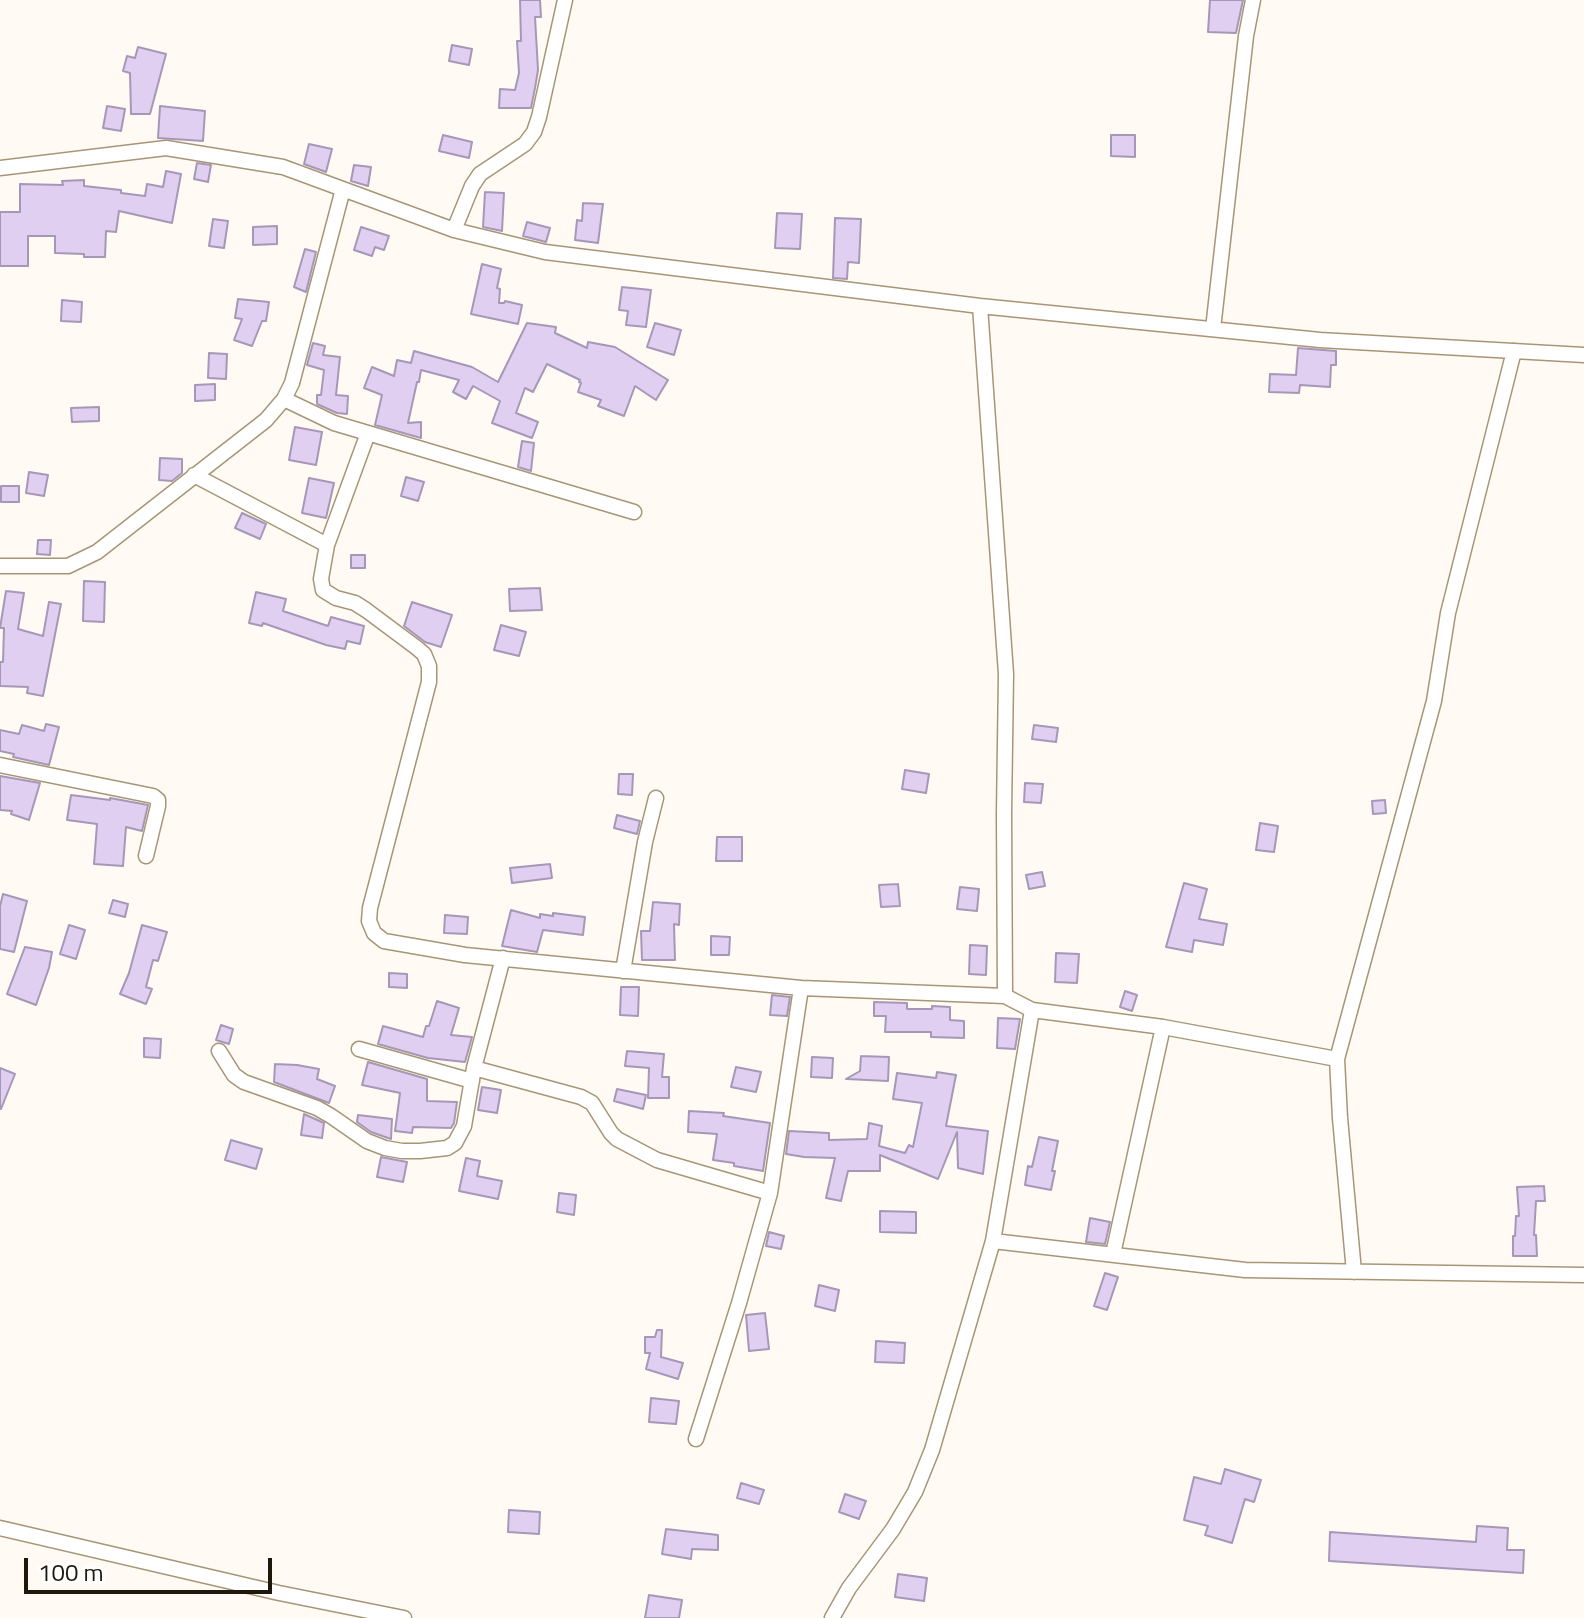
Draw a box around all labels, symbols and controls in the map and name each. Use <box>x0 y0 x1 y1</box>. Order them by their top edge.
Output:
scale bar <box>28 1542 276 1592</box>
text: 100 m <box>38 1554 104 1590</box>

